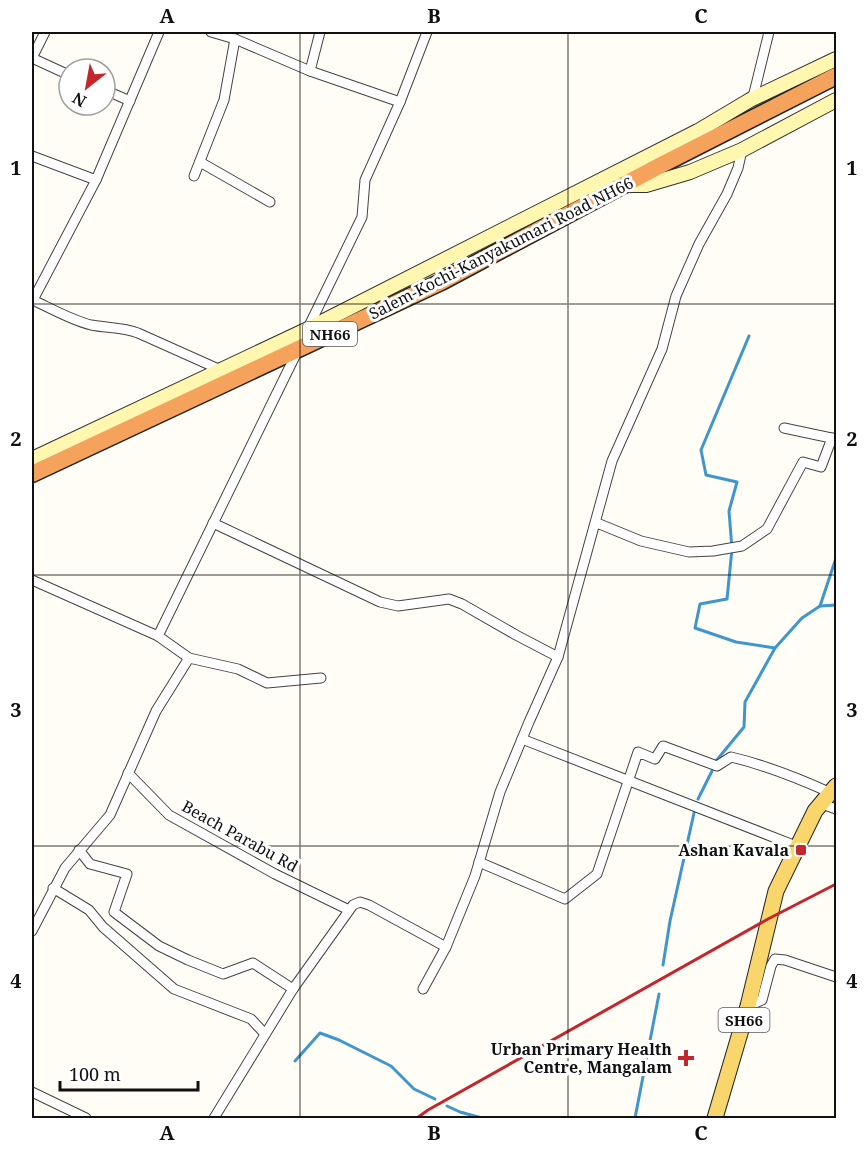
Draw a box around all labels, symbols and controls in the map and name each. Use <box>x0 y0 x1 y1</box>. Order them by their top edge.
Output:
text: A <box>159 2 175 29</box>
text: B <box>427 2 441 29</box>
text: C <box>694 2 708 29</box>
north arrow <box>57 57 117 117</box>
text: N <box>68 87 90 113</box>
text: 1 <box>10 154 22 181</box>
text: 1 <box>846 154 858 181</box>
street label: Salem-Kochi-Kanyakumari Road NH66 <box>365 171 637 324</box>
road number: NH66 <box>303 322 357 346</box>
text: 2 <box>10 425 22 452</box>
text: 2 <box>846 425 858 452</box>
text: 3 <box>10 696 22 723</box>
text: 3 <box>846 696 858 723</box>
street label: Beach Parabu Rd <box>178 795 302 877</box>
place label: Ashan Kavala <box>678 839 789 861</box>
marker: Ashan Kavala <box>794 843 808 857</box>
text: 4 <box>10 967 22 994</box>
text: 4 <box>846 967 858 994</box>
road number: SH66 <box>718 1008 770 1032</box>
place label: Urban Primary Health Centre, Mangalam <box>491 1038 672 1078</box>
marker: Urban Primary Health Centre, Mangalam <box>677 1049 695 1067</box>
scale bar <box>60 1054 198 1092</box>
text: 100 m <box>69 1062 121 1086</box>
text: A <box>159 1119 175 1146</box>
text: B <box>427 1119 441 1146</box>
text: C <box>694 1119 708 1146</box>

